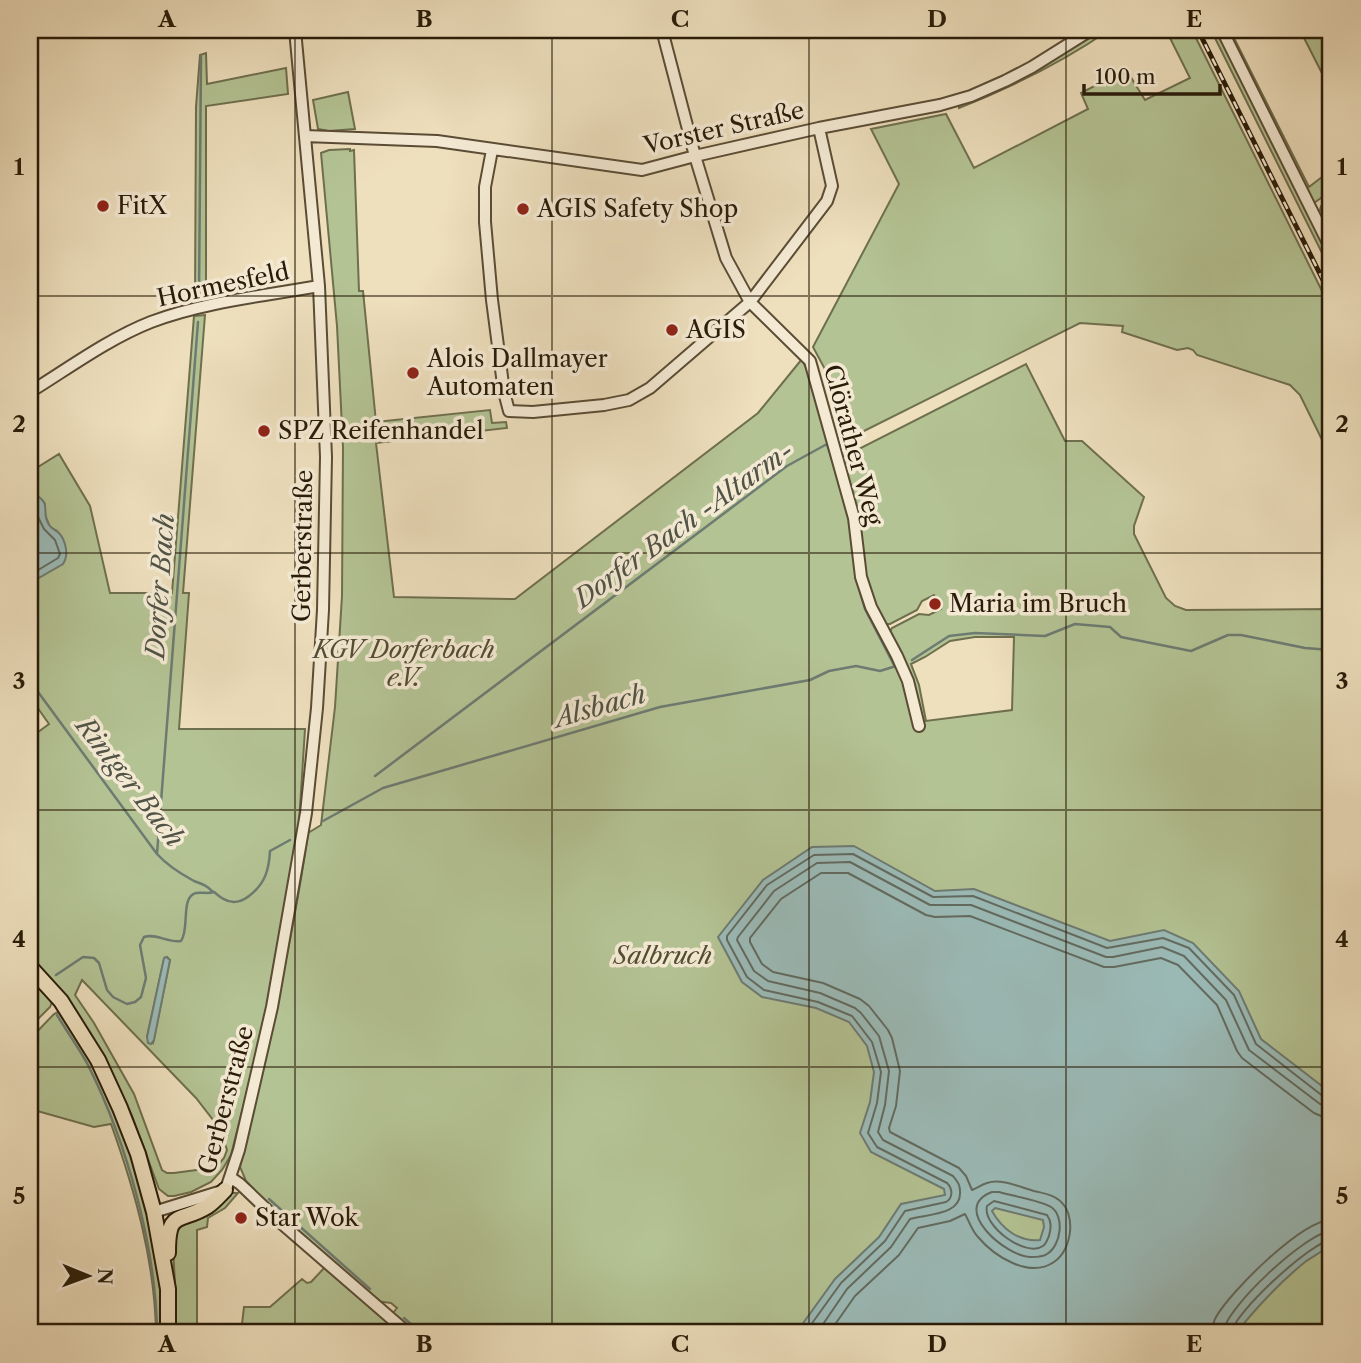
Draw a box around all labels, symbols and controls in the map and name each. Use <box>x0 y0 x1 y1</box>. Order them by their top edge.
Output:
text: A <box>157 5 177 33</box>
text: B <box>415 5 433 33</box>
text: C <box>671 5 689 33</box>
text: D <box>927 5 947 33</box>
text: E <box>1186 5 1202 33</box>
scale bar <box>1084 52 1221 96</box>
text: 100 m <box>1095 64 1156 89</box>
street label: Vorster Straße <box>640 95 807 160</box>
text: 1 <box>14 153 25 181</box>
text: 1 <box>1337 153 1348 181</box>
place label: FitX <box>117 191 167 220</box>
place label: AGIS Safety Shop <box>536 194 738 223</box>
marker: FitX <box>95 198 111 214</box>
marker: AGIS Safety Shop <box>515 201 531 217</box>
street label: Hormesfeld <box>154 256 292 313</box>
place label: AGIS <box>685 315 746 344</box>
marker: AGIS <box>664 322 680 338</box>
place label: Alois Dallmayer Automaten <box>426 344 608 401</box>
street label: Clörather Weg <box>818 361 889 529</box>
marker: Alois Dallmayer Automaten <box>405 365 421 381</box>
text: 2 <box>12 410 26 438</box>
text: 2 <box>1335 410 1349 438</box>
place label: SPZ Reifenhandel <box>278 416 484 445</box>
marker: SPZ Reifenhandel <box>256 423 272 439</box>
water label: Dorfer Bach -Altarm- <box>566 433 800 616</box>
street label: Gerberstraße <box>287 470 318 622</box>
water label: Dorfer Bach <box>139 512 181 662</box>
place label: Maria im Bruch <box>949 589 1127 618</box>
marker: Maria im Bruch <box>927 596 943 612</box>
park label: KGV Dorferbach e.V. <box>311 635 495 692</box>
text: 3 <box>13 667 26 695</box>
text: 3 <box>1336 667 1349 695</box>
water label: Alsbach <box>547 678 649 735</box>
water label: Rintger Bach <box>68 709 191 853</box>
text: 4 <box>12 925 26 953</box>
text: 4 <box>1335 925 1349 953</box>
park label: Salbruch <box>612 941 712 970</box>
street label: Gerberstraße <box>192 1022 259 1177</box>
text: 5 <box>13 1182 25 1210</box>
text: 5 <box>1336 1182 1348 1210</box>
place label: Star Wok <box>255 1203 360 1232</box>
marker: Star Wok <box>233 1210 249 1226</box>
north arrow <box>52 1240 122 1310</box>
text: N <box>93 1268 116 1285</box>
text: A <box>157 1330 177 1358</box>
text: B <box>415 1330 433 1358</box>
text: C <box>671 1330 689 1358</box>
text: D <box>927 1330 947 1358</box>
text: E <box>1186 1330 1202 1358</box>

